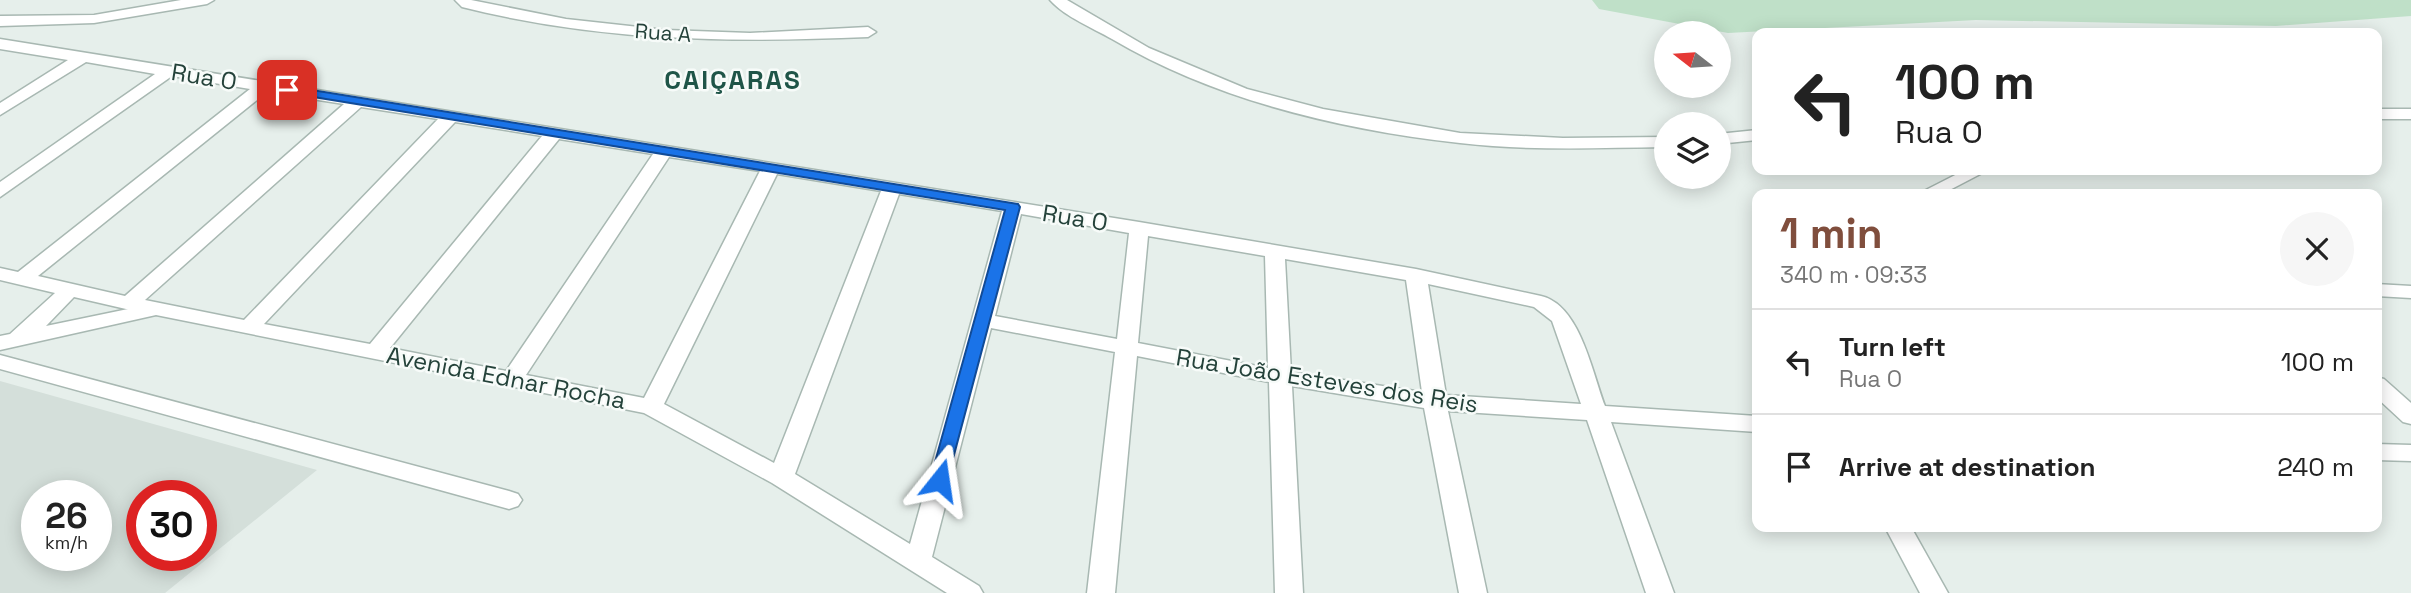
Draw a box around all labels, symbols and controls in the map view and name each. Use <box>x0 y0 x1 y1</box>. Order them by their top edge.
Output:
street label: Rua A <box>634 17 692 48</box>
north arrow <box>1654 21 1731 98</box>
map controls <box>1654 21 1731 189</box>
text: 100 m <box>1895 51 2035 113</box>
street label: Rua O <box>169 56 239 97</box>
icon: left <box>1780 56 1871 147</box>
pin <box>257 60 317 120</box>
district label: CAIÇARAS <box>664 63 802 97</box>
icon: arrive <box>268 71 306 109</box>
button: layers <box>1654 112 1731 189</box>
text: Rua O <box>1895 112 1983 152</box>
street label: Rua O <box>1040 197 1110 238</box>
text: 1 min <box>1780 207 1883 260</box>
button: close <box>2280 212 2354 286</box>
text: 340 m · 09:33 <box>1780 260 1927 290</box>
text: Turn left <box>1839 330 1946 364</box>
street label: Avenida Ednar Rocha <box>384 339 628 416</box>
street label: Rua João Esteves dos Reis <box>1174 341 1480 420</box>
icon: left <box>1780 343 1818 381</box>
text: 100 m <box>2281 345 2354 379</box>
text: Rua O <box>1839 364 1902 394</box>
position arrow <box>903 443 977 517</box>
icon: arrive <box>1780 448 1818 486</box>
text: Arrive at destination <box>1839 450 2096 484</box>
text: 240 m <box>2277 450 2354 484</box>
speed limit sign: 30 <box>126 480 217 571</box>
text: 26 <box>45 494 88 538</box>
text: km/h <box>45 531 88 554</box>

